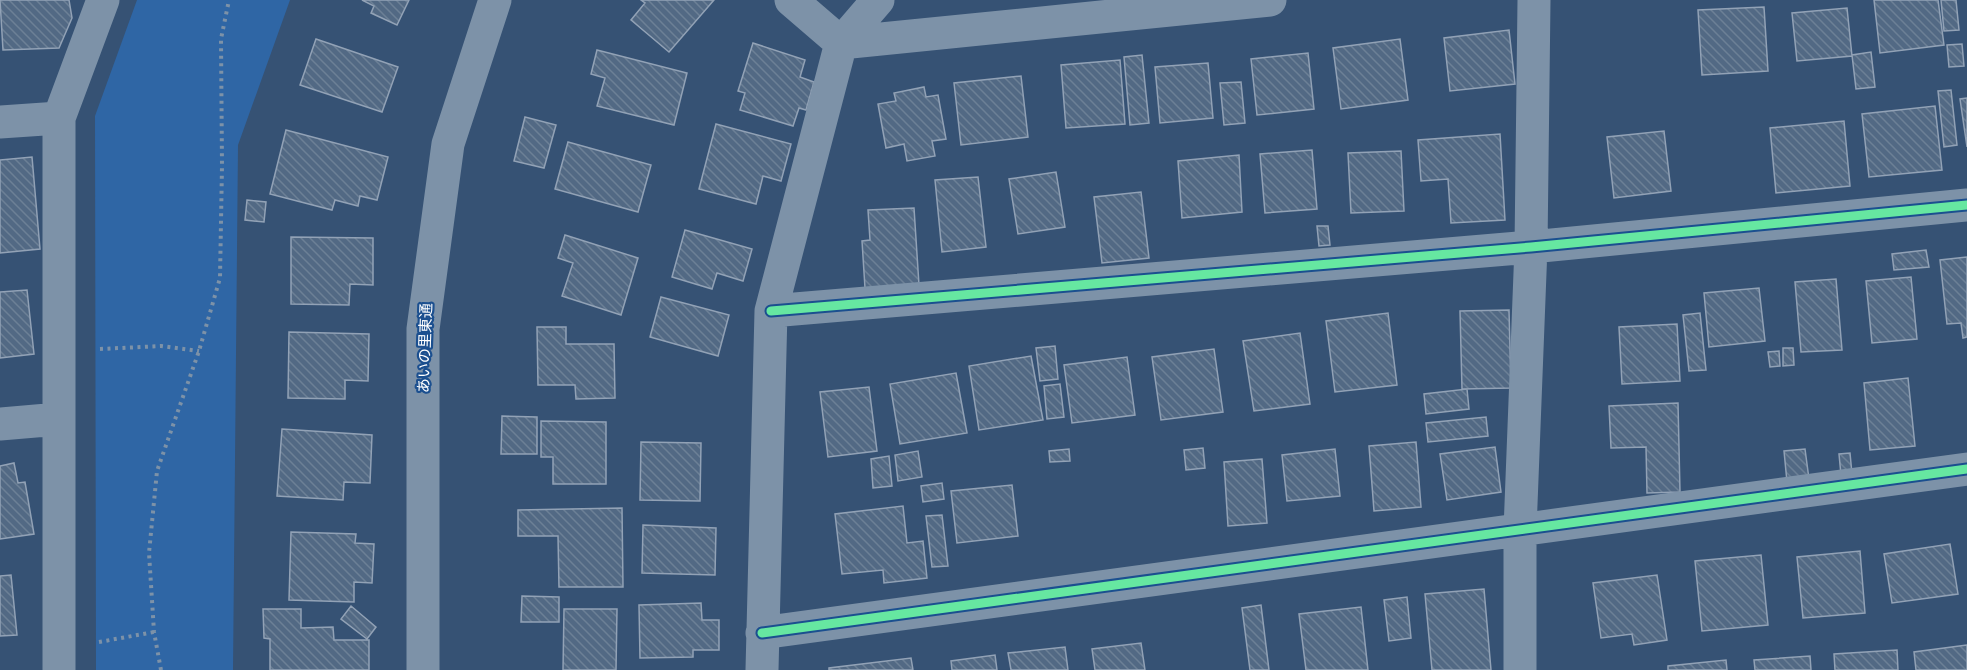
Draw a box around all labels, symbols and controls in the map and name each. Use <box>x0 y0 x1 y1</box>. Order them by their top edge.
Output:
street label: あいの里東通 <box>414 303 436 393</box>

